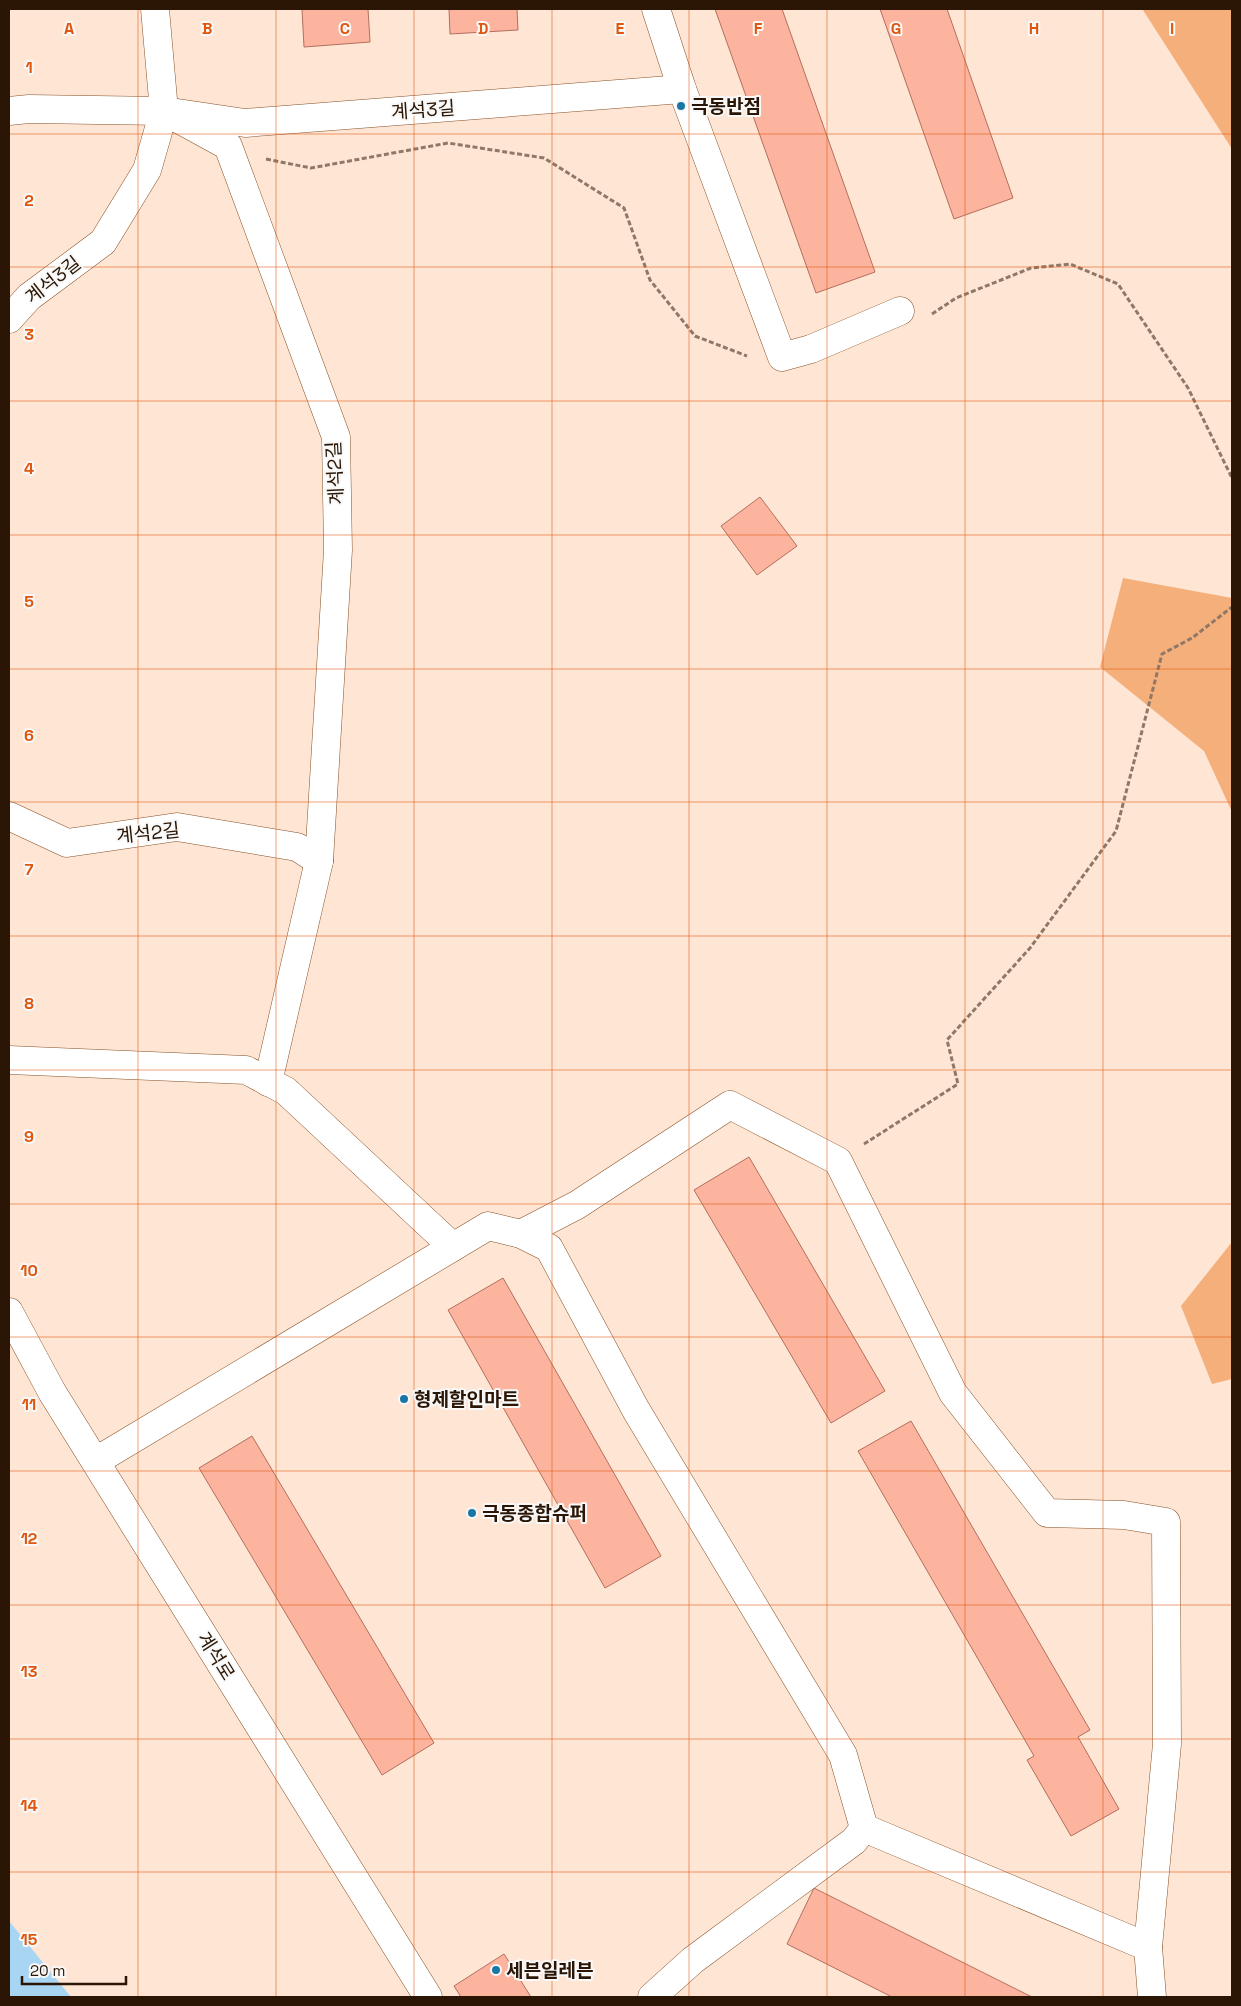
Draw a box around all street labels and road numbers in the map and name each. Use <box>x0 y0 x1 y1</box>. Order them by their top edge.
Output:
street label: 계석3길 <box>390 95 456 125</box>
street label: 계석3길 <box>20 250 86 310</box>
street label: 계석2길 <box>321 440 349 506</box>
street label: 계석2길 <box>115 817 181 849</box>
street label: 계석로 <box>192 1627 240 1685</box>

